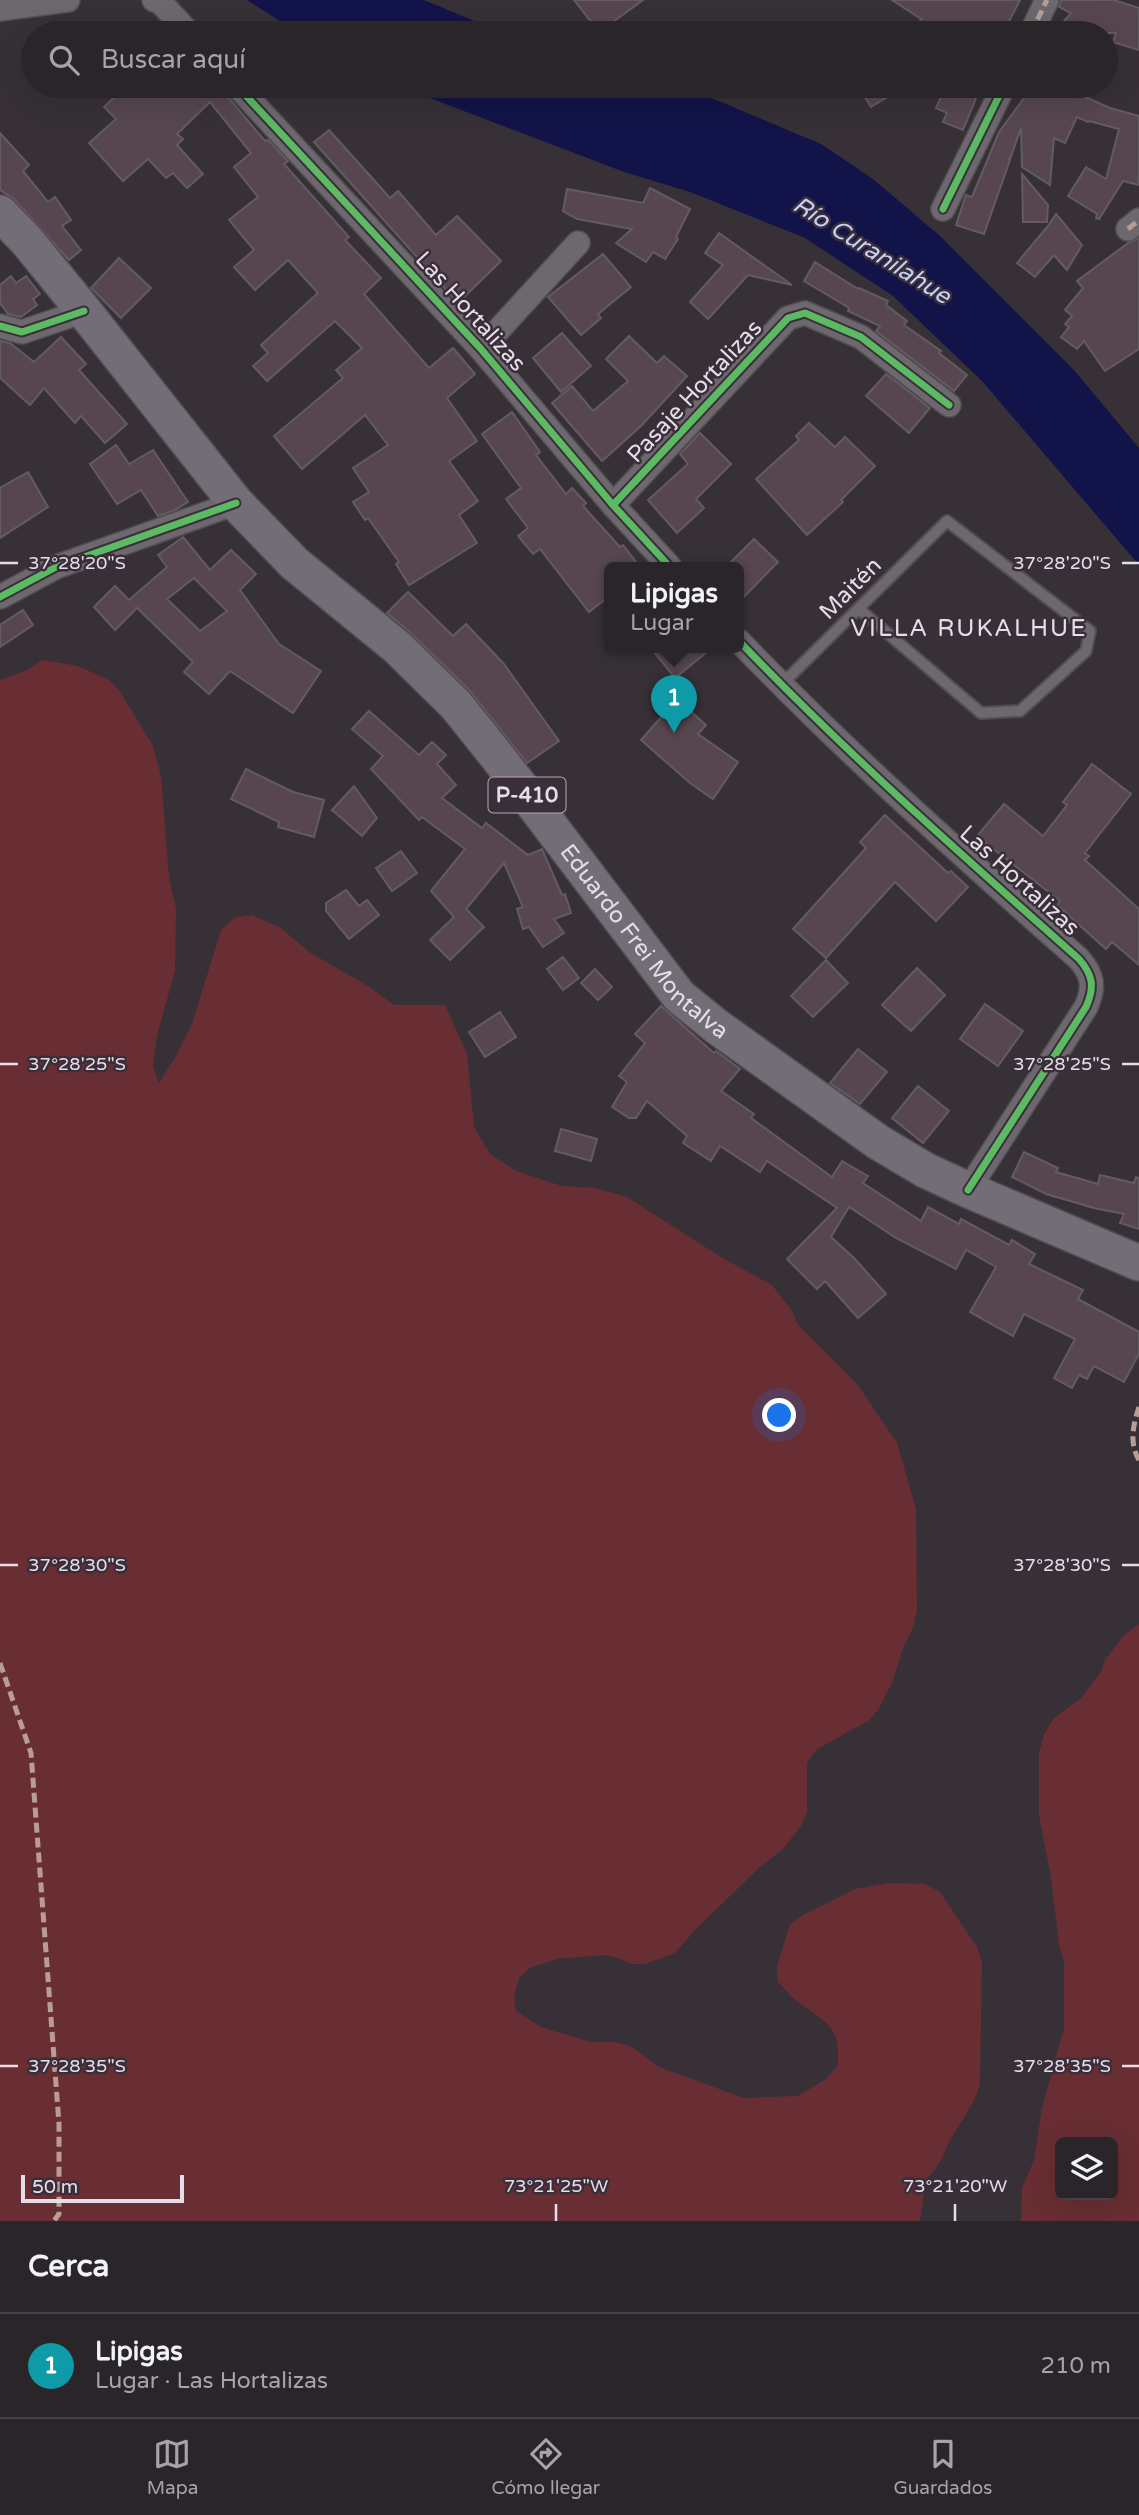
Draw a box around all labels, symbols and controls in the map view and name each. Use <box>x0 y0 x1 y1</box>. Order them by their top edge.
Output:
search box <box>21 21 1118 98</box>
icon: search <box>45 41 83 79</box>
text: Buscar aquí <box>101 44 246 75</box>
water label: Río Curanilahue <box>788 190 957 311</box>
street label: Las Hortalizas <box>409 246 531 377</box>
street label: Pasaje Hortalizas <box>621 314 768 469</box>
text: 37°28'20"S <box>28 552 126 574</box>
street label: Maitén <box>814 552 888 626</box>
text: 37°28'20"S <box>1013 552 1111 574</box>
popup <box>604 562 744 653</box>
text: Lipigas <box>630 578 718 609</box>
text: Lugar <box>630 609 694 637</box>
district label: VILLA RUKALHUE <box>850 614 1088 643</box>
pin: 1 <box>651 675 697 733</box>
road number: P-410 <box>489 778 566 812</box>
street label: Las Hortalizas <box>954 820 1085 942</box>
street label: Eduardo Frei Montalva <box>554 839 734 1045</box>
text: 37°28'25"S <box>28 1053 126 1075</box>
text: 37°28'25"S <box>1013 1053 1111 1075</box>
your location <box>762 1398 796 1432</box>
text: 37°28'30"S <box>28 1554 126 1576</box>
text: 37°28'30"S <box>1013 1554 1111 1576</box>
text: 37°28'35"S <box>28 2055 126 2077</box>
text: 37°28'35"S <box>1013 2055 1111 2077</box>
map controls <box>1055 2137 1118 2200</box>
button: layers <box>1055 2137 1118 2200</box>
scale bar <box>21 2172 184 2204</box>
text: 73°21'25"W <box>504 2175 608 2197</box>
text: 73°21'20"W <box>903 2175 1007 2197</box>
text: 50 m <box>32 2176 78 2198</box>
text: Cerca <box>28 2248 109 2285</box>
text: Lipigas <box>95 2336 183 2367</box>
text: 1 <box>44 2352 58 2380</box>
text: 210 m <box>1041 2352 1111 2380</box>
text: Lugar · Las Hortalizas <box>95 2367 328 2395</box>
tab: Mapa <box>147 2435 198 2499</box>
tab: Cómo llegar <box>492 2435 600 2499</box>
tab: Guardados <box>893 2435 992 2499</box>

